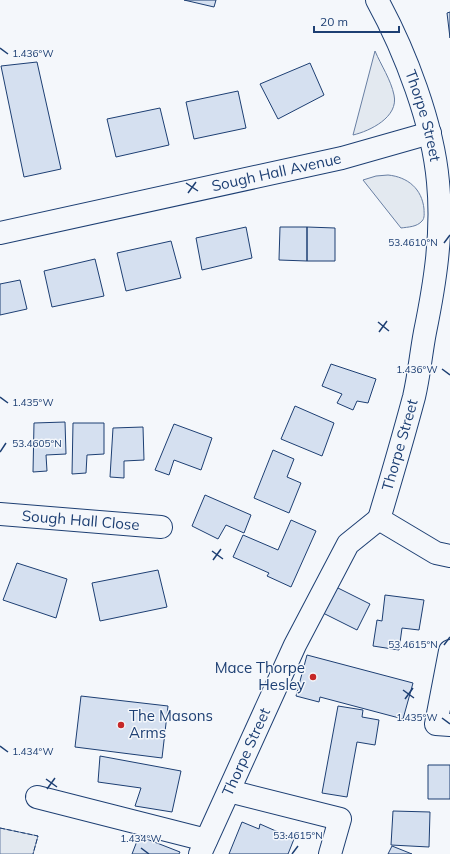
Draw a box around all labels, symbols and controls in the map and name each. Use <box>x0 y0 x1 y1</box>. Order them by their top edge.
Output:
scale bar <box>314 8 399 34</box>
text: 20 m <box>320 14 348 29</box>
text: 1.436°W <box>12 47 54 60</box>
street label: Thorpe Street <box>401 67 445 163</box>
street label: Sough Hall Avenue <box>210 148 343 195</box>
text: 53.4610°N <box>388 236 438 249</box>
text: 1.436°W <box>396 363 438 376</box>
text: 1.435°W <box>12 396 54 409</box>
street label: Thorpe Street <box>377 397 422 493</box>
text: 53.4605°N <box>12 437 62 450</box>
street label: Sough Hall Close <box>21 506 140 534</box>
text: 53.4615°N <box>388 638 438 651</box>
place label: Mace Thorpe Hesley <box>215 658 305 694</box>
marker: Mace Thorpe Hesley <box>308 672 318 682</box>
street label: Thorpe Street <box>218 705 274 799</box>
place label: The Masons Arms <box>129 706 213 742</box>
text: 1.435°W <box>396 711 438 724</box>
marker: The Masons Arms <box>116 720 126 730</box>
text: 1.434°W <box>12 745 54 758</box>
text: 53.4615°N <box>273 829 323 842</box>
text: 1.434°W <box>120 832 162 845</box>

